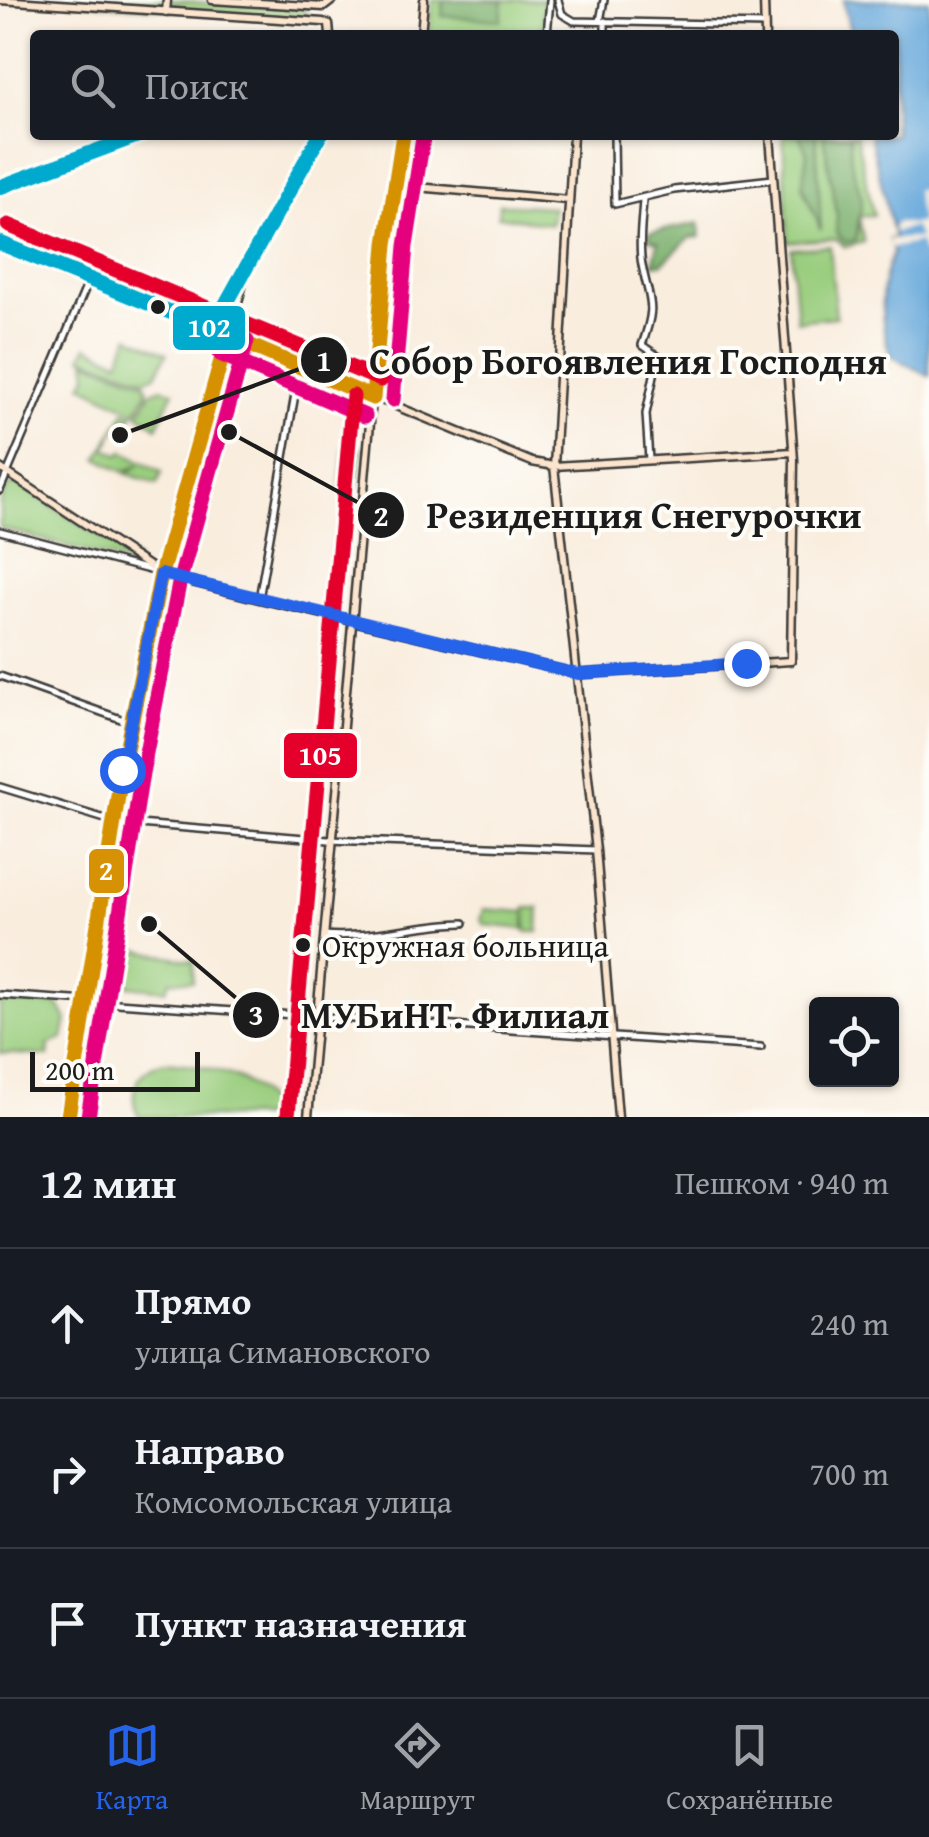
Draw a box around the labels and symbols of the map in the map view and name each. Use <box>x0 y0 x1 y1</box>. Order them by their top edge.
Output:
unlabelled marker <box>148 297 168 317</box>
line badge: 102 <box>171 304 247 352</box>
text: 102 <box>187 306 231 347</box>
callout: Собор Богоявления Господня <box>299 326 907 394</box>
text: Собор Богоявления Господня <box>369 332 887 388</box>
text: 1 <box>316 338 332 382</box>
callout: Резиденция Снегурочки <box>356 481 881 549</box>
text: Резиденция Снегурочки <box>426 486 862 542</box>
text: 2 <box>373 493 389 537</box>
route end <box>724 641 770 687</box>
line badge: 105 <box>282 731 359 780</box>
text: 105 <box>298 734 342 775</box>
route start <box>100 748 146 794</box>
line badge: 2 <box>87 847 126 895</box>
text: 2 <box>99 849 113 890</box>
place label: Окружная больница <box>322 922 609 969</box>
marker: Окружная больница <box>293 935 313 955</box>
callout: МУБиНТ. Филиал <box>231 981 629 1049</box>
text: МУБиНТ. Филиал <box>301 986 609 1042</box>
text: 3 <box>248 992 264 1036</box>
scale bar <box>30 1047 200 1092</box>

